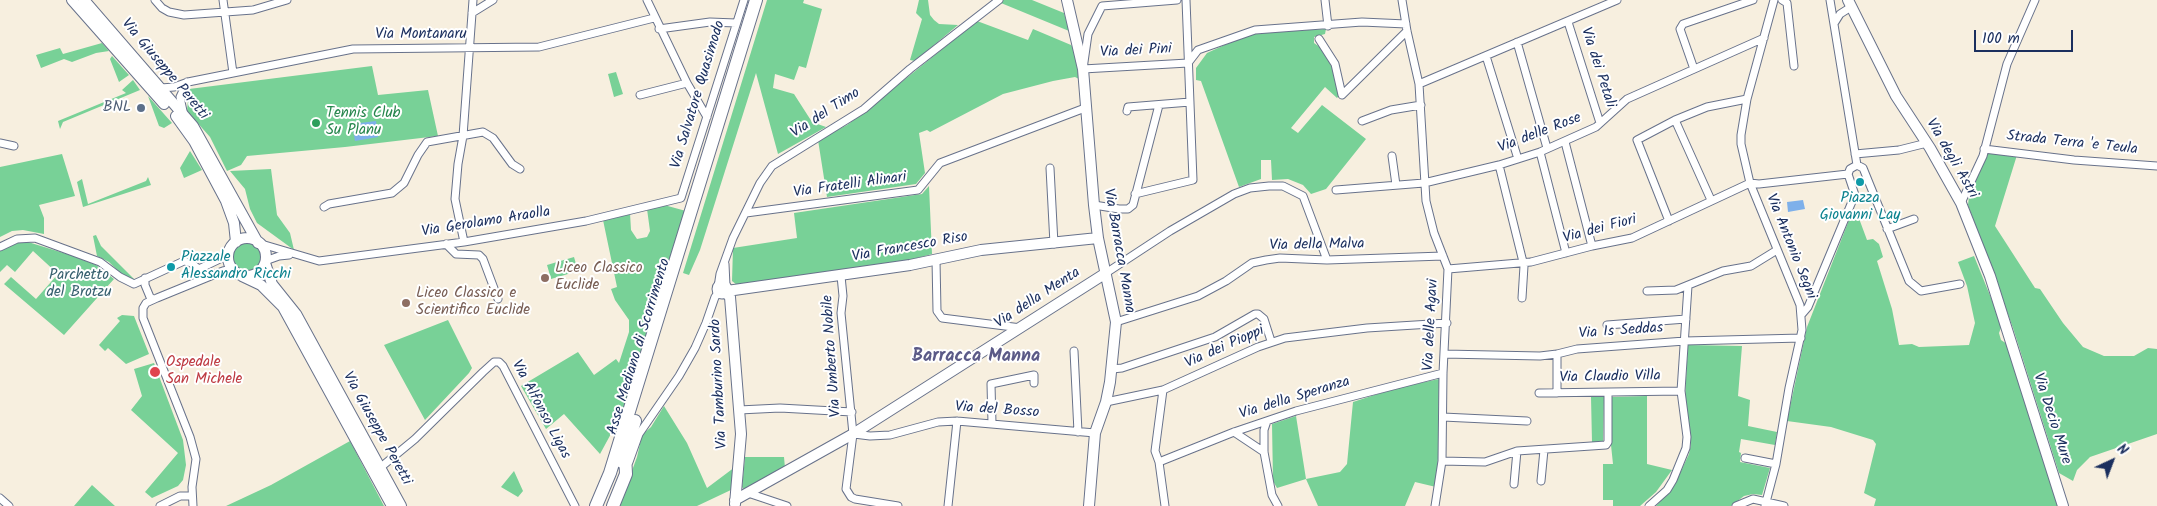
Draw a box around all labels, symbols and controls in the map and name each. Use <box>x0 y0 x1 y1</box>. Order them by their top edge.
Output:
street label: Via Giuseppe Peretti <box>116 16 212 124</box>
street label: Via Salvatore Quasimodo <box>668 19 730 171</box>
scale bar <box>1977 20 2076 52</box>
street label: Via Montanaru <box>375 26 467 44</box>
street label: Via dei Petali <box>1576 26 1618 110</box>
text: 100 m <box>1982 27 2020 51</box>
street label: Via dei Pini <box>1100 41 1172 63</box>
street label: Via del Timo <box>788 85 864 143</box>
place label: BNL <box>103 99 131 117</box>
marker: BNL <box>135 102 147 114</box>
place label: Tennis Club Su Planu <box>326 105 400 140</box>
street label: Via delle Rose <box>1496 110 1584 158</box>
street label: Via degli Astri <box>1921 116 1981 202</box>
marker: Tennis Club Su Planu <box>310 117 322 129</box>
street label: Strada Terra 'e Teula <box>2006 128 2138 160</box>
street label: Via Fratelli Alinari <box>792 169 908 203</box>
marker: Piazza Giovanni Lay <box>1854 176 1866 188</box>
street label: Via Barracca Manna <box>1098 187 1138 315</box>
place label: Piazza Giovanni Lay <box>1820 190 1900 225</box>
street label: Via Antonio Segni <box>1761 192 1819 302</box>
street label: Via Gerolamo Araolla <box>420 204 552 242</box>
street label: Via dei Fiori <box>1561 212 1639 248</box>
street label: Via Francesco Riso <box>851 229 969 267</box>
street label: Via della Malva <box>1269 236 1365 256</box>
place label: Piazzale Alessandro Ricchi <box>181 249 291 284</box>
street label: Asse Mediano di Scorrimento <box>605 257 675 437</box>
place label: Liceo Classico Euclide <box>555 260 643 295</box>
marker: Piazzale Alessandro Ricchi <box>165 261 177 273</box>
street label: Via della Menta <box>992 265 1084 333</box>
park label: Parchetto del Brotzu <box>47 267 111 302</box>
marker: Liceo Classico Euclide <box>539 272 551 284</box>
street label: Via delle Agavi <box>1421 279 1443 371</box>
place label: Liceo Classico e Scientifico Euclide <box>416 285 530 320</box>
street label: Via Umberto Nobile <box>820 294 846 418</box>
marker: Liceo Classico e Scientifico Euclide <box>400 297 412 309</box>
street label: Via Tamburino Sardo <box>708 318 732 450</box>
street label: Via Is Seddas <box>1578 320 1664 344</box>
street label: Via dei Pioppi <box>1183 323 1267 373</box>
district label: Barracca Manna <box>912 347 1040 369</box>
place label: Ospedale San Michele <box>166 354 242 389</box>
street label: Via Alfonso Ligas <box>506 358 574 462</box>
marker: Ospedale San Michele <box>148 365 162 379</box>
street label: Via Claudio Villa <box>1559 368 1661 388</box>
street label: Via Giuseppe Peretti <box>337 369 415 489</box>
street label: Via Decio Mure <box>2028 371 2074 467</box>
street label: Via della Speranza <box>1238 374 1352 424</box>
street label: Via del Bosso <box>954 399 1040 423</box>
north arrow <box>2087 436 2137 486</box>
text: N <box>2111 439 2133 461</box>

